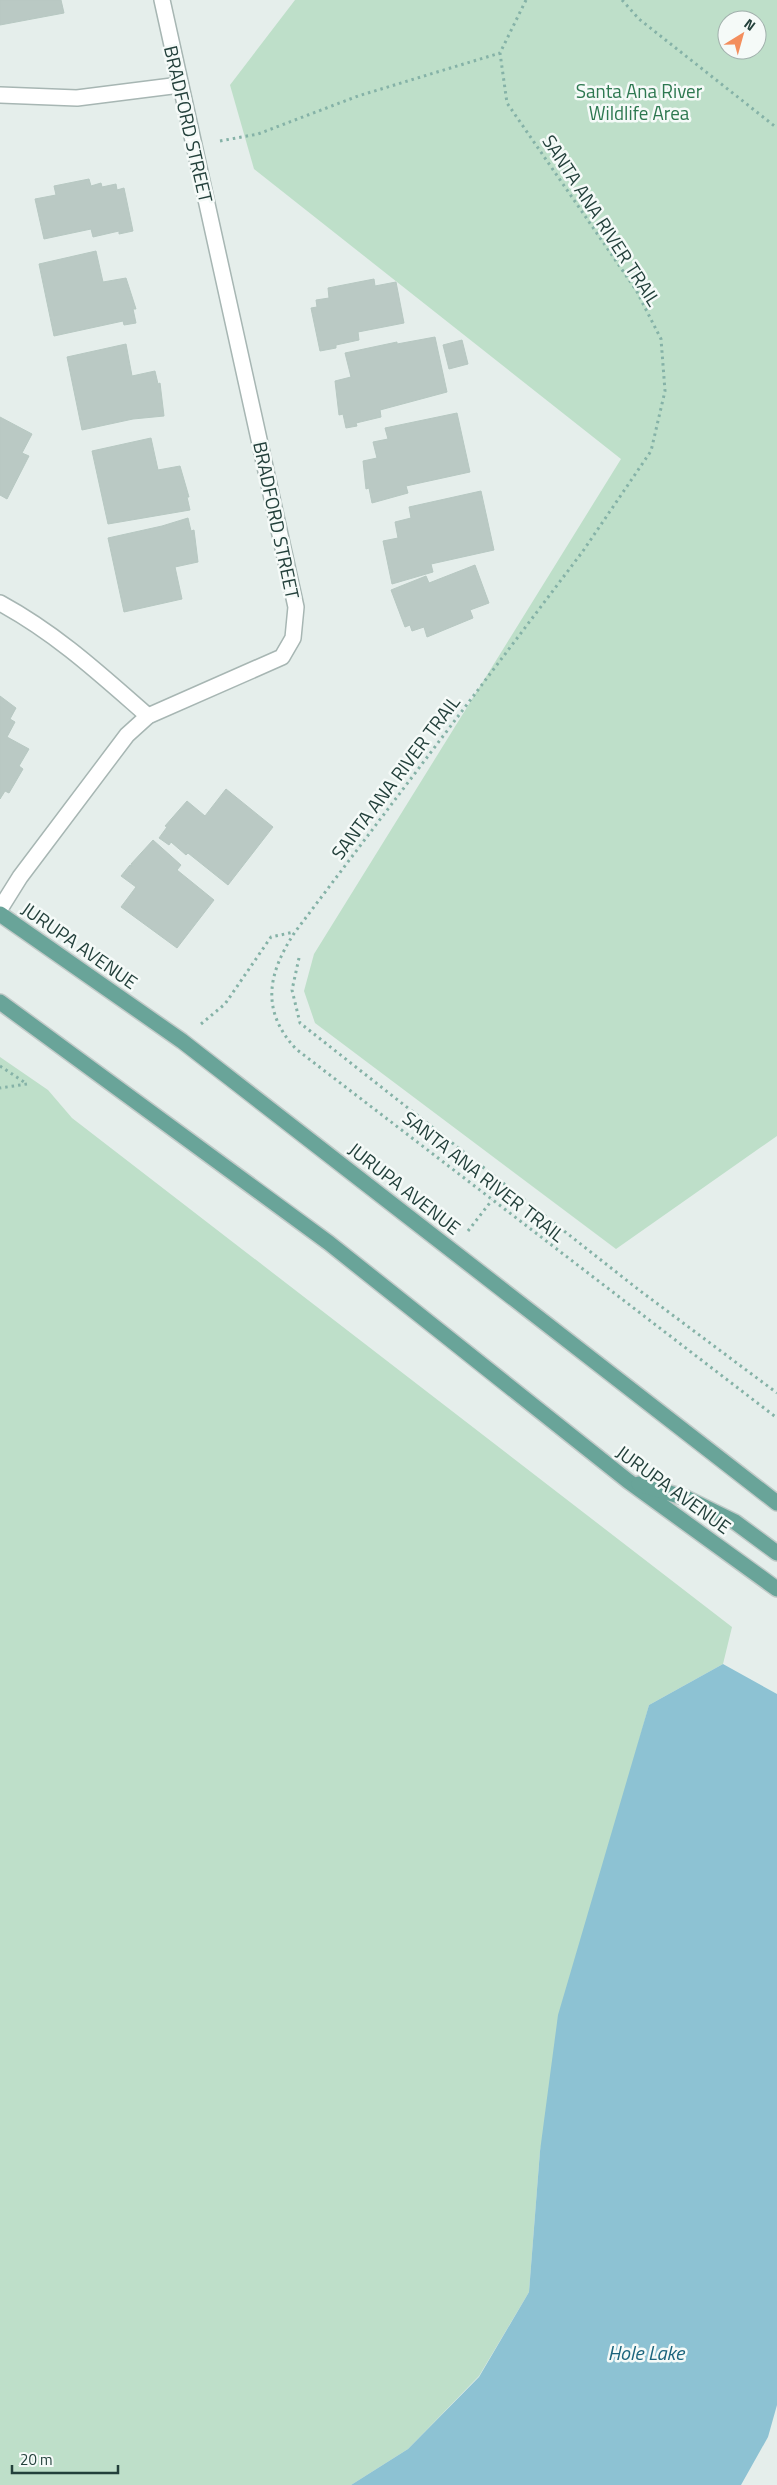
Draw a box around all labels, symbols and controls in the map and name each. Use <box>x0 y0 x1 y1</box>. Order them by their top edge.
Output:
north arrow <box>717 10 767 60</box>
text: N <box>740 13 760 36</box>
street label: BRADFORD STREET <box>157 43 221 205</box>
park label: Santa Ana River Wildlife Area <box>576 76 703 127</box>
street label: SANTA ANA RIVER TRAIL <box>536 129 668 311</box>
street label: BRADFORD STREET <box>246 439 308 601</box>
street label: SANTA ANA RIVER TRAIL <box>324 689 466 865</box>
street label: JURUPA AVENUE <box>16 894 144 996</box>
street label: SANTA ANA RIVER TRAIL <box>397 1103 571 1249</box>
street label: JURUPA AVENUE <box>343 1135 467 1241</box>
street label: JURUPA AVENUE <box>611 1437 737 1541</box>
water label: Hole Lake <box>608 2337 686 2368</box>
scale bar <box>12 2442 119 2474</box>
text: 20 m <box>20 2448 53 2471</box>

